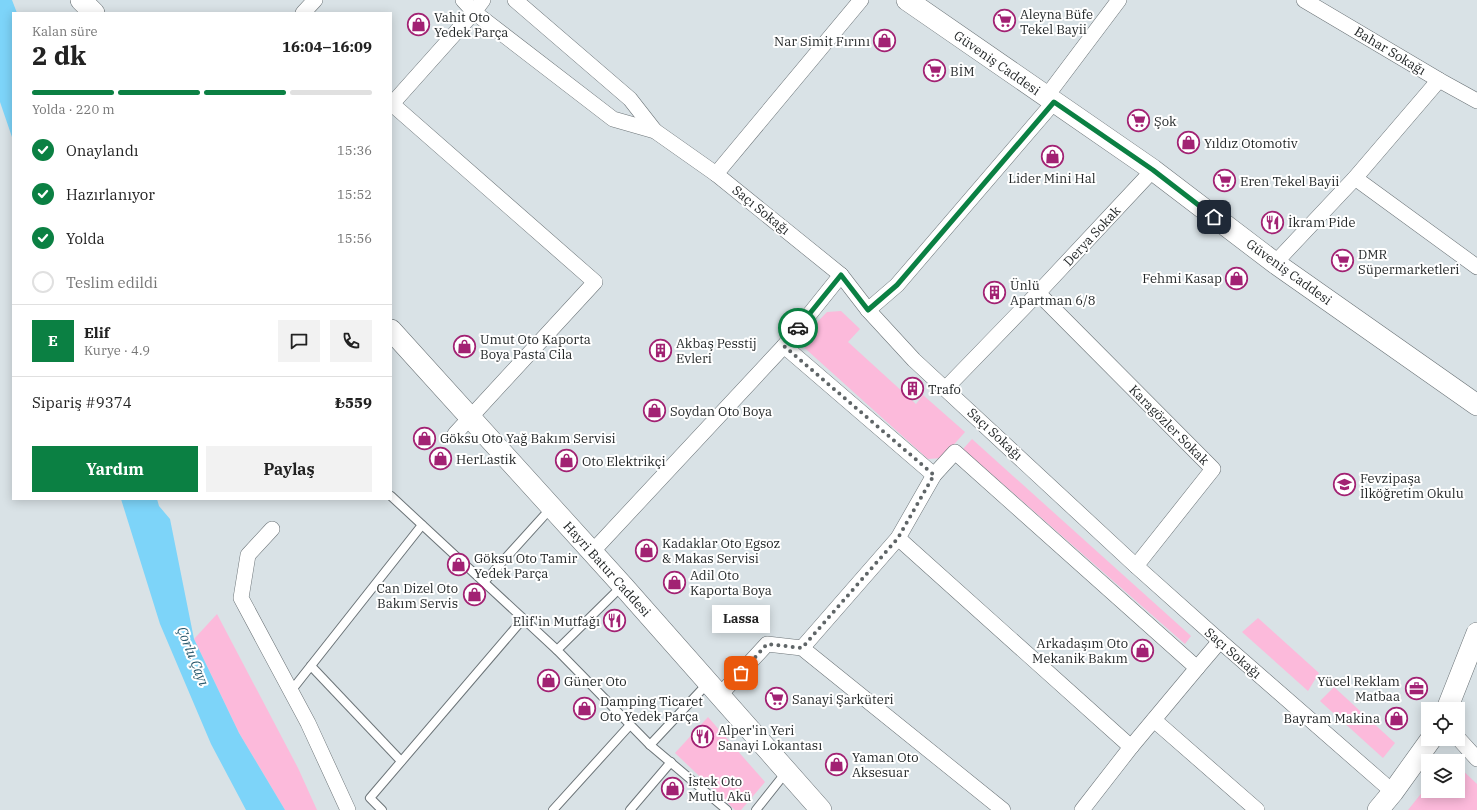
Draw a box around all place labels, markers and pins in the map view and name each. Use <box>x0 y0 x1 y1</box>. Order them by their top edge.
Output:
place label: Aleyna Büfe Tekel Bayii <box>1020 6 1093 38</box>
supermarket icon: Aleyna Büfe Tekel Bayii <box>992 8 1018 34</box>
place label: Vahit Oto Yedek Parça <box>434 9 508 41</box>
shop icon: Vahit Oto Yedek Parça <box>406 11 432 37</box>
shop icon: Nar Simit Fırını <box>872 28 898 54</box>
place label: Nar Simit Fırını <box>774 33 870 50</box>
supermarket icon: BİM <box>922 58 948 84</box>
place label: BİM <box>950 63 975 80</box>
supermarket icon: Şok <box>1126 108 1152 134</box>
place label: Şok <box>1154 113 1177 130</box>
shop icon: Yıldız Otomotiv <box>1176 130 1202 156</box>
place label: Yıldız Otomotiv <box>1204 135 1298 152</box>
shop icon: Lider Mini Hal <box>1039 143 1065 169</box>
supermarket icon: Eren Tekel Bayii <box>1212 168 1238 194</box>
place label: Lider Mini Hal <box>1008 170 1096 187</box>
place label: Eren Tekel Bayii <box>1240 173 1339 190</box>
pin <box>1197 200 1231 234</box>
restaurant icon: İkram Pide <box>1259 209 1285 235</box>
place label: İkram Pide <box>1288 214 1355 231</box>
place label: DMR Süpermarketleri <box>1358 246 1459 278</box>
supermarket icon: DMR Süpermarketleri <box>1330 248 1356 274</box>
shop icon: Fehmi Kasap <box>1224 265 1250 291</box>
place label: Fehmi Kasap <box>1142 270 1222 287</box>
place label: Ünlü Apartman 6/8 <box>1010 277 1096 309</box>
building icon: Ünlü Apartman 6/8 <box>982 279 1008 305</box>
place label: Umut Oto Kaporta Boya Pasta Cila <box>480 331 591 363</box>
shop icon: Umut Oto Kaporta Boya Pasta Cila <box>451 333 477 359</box>
place label: Akbaş Pesstij Evleri <box>676 335 757 367</box>
building icon: Akbaş Pesstij Evleri <box>647 337 673 363</box>
building icon: Trafo <box>900 376 926 402</box>
place label: Trafo <box>928 381 961 398</box>
shop icon: Soydan Oto Boya <box>641 398 667 424</box>
place label: Soydan Oto Boya <box>670 403 772 420</box>
shop icon: Göksu Oto Yağ Bakım Servisi <box>412 425 438 451</box>
place label: Göksu Oto Yağ Bakım Servisi <box>440 430 616 447</box>
shop icon: HerLastik <box>428 446 454 472</box>
shop icon: Oto Elektrikçi <box>554 448 580 474</box>
place label: HerLastik <box>456 451 517 468</box>
place label: Oto Elektrikçi <box>582 453 666 470</box>
place label: Fevzipaşa İlköğretim Okulu <box>1360 470 1464 502</box>
school or university icon: Fevzipaşa İlköğretim Okulu <box>1332 472 1358 498</box>
place label: Kadaklar Oto Egsoz & Makas Servisi <box>662 535 780 567</box>
shop icon: Kadaklar Oto Egsoz & Makas Servisi <box>634 537 660 563</box>
place label: Göksu Oto Tamir Yedek Parça <box>474 550 577 582</box>
shop icon: Göksu Oto Tamir Yedek Parça <box>445 552 471 578</box>
place label: Adil Oto Kaporta Boya <box>690 567 772 599</box>
shop icon: Adil Oto Kaporta Boya <box>661 569 687 595</box>
place label: Can Dizel Oto Bakım Servis <box>376 580 458 612</box>
shop icon: Can Dizel Oto Bakım Servis <box>461 582 487 608</box>
callout: Lassa <box>712 605 770 633</box>
restaurant icon: Elif'in Mutfağı <box>602 608 628 634</box>
place label: Elif'in Mutfağı <box>513 613 600 630</box>
place label: Arkadaşım Oto Mekanik Bakım <box>1032 635 1128 667</box>
shop icon: Arkadaşım Oto Mekanik Bakım <box>1130 637 1156 663</box>
pin <box>724 656 758 690</box>
shop icon: Güner Oto <box>535 668 561 694</box>
place label: Güner Oto <box>564 673 627 690</box>
place label: Yücel Reklam Matbaa <box>1317 673 1400 705</box>
office icon: Yücel Reklam Matbaa <box>1403 675 1429 701</box>
supermarket icon: Sanayi Şarküteri <box>763 686 789 712</box>
place label: Sanayi Şarküteri <box>792 691 894 708</box>
place label: Damping Ticaret Oto Yedek Parça <box>600 693 703 725</box>
shop icon: Damping Ticaret Oto Yedek Parça <box>572 695 598 721</box>
shop icon: Bayram Makina <box>1383 705 1409 731</box>
place label: Bayram Makina <box>1284 710 1380 727</box>
place label: Alper'in Yeri Sanayi Lokantası <box>718 722 822 754</box>
restaurant icon: Alper'in Yeri Sanayi Lokantası <box>690 724 716 750</box>
place label: Yaman Oto Aksesuar <box>852 749 918 781</box>
shop icon: Yaman Oto Aksesuar <box>823 751 849 777</box>
place label: İstek Oto Mutlu Akü <box>688 773 751 805</box>
shop icon: İstek Oto Mutlu Akü <box>659 775 685 801</box>

